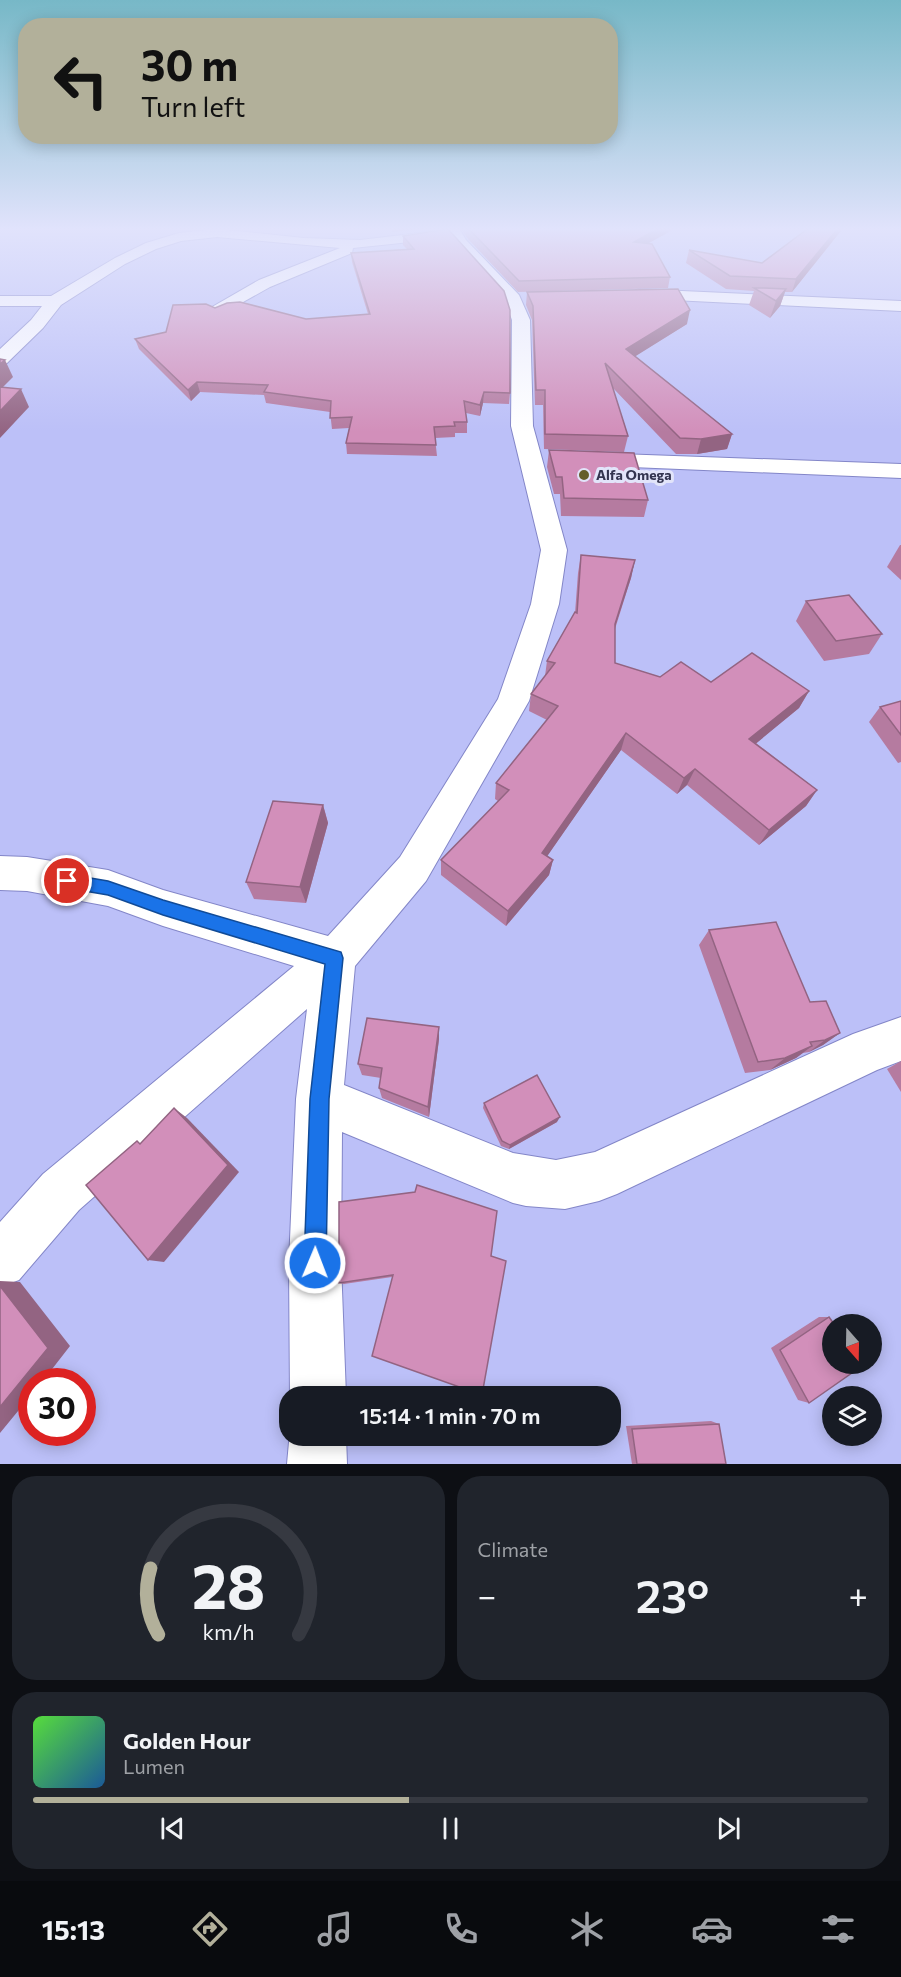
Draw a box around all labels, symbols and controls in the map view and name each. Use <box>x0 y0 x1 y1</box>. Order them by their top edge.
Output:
text: 30 m <box>141 38 238 90</box>
icon: left <box>42 42 120 120</box>
text: Turn left <box>141 90 245 123</box>
place label: Alfa Omega <box>596 466 672 483</box>
marker: Alfa Omega <box>577 468 591 482</box>
pin <box>41 855 92 906</box>
icon: arrive <box>50 864 83 897</box>
position arrow <box>283 1231 347 1295</box>
north arrow <box>822 1314 882 1374</box>
map controls <box>822 1314 882 1446</box>
speed limit sign: 30 <box>18 1368 96 1446</box>
button: layers <box>822 1386 882 1446</box>
text: 15:14 · 1 min · 70 m <box>360 1402 540 1429</box>
text: Climate <box>478 1537 548 1561</box>
text: 28 <box>191 1546 265 1622</box>
text: 23° <box>636 1567 709 1622</box>
text: − <box>478 1574 496 1615</box>
text: + <box>849 1574 868 1615</box>
text: km/h <box>202 1618 254 1644</box>
text: Golden Hour <box>123 1727 251 1754</box>
text: Lumen <box>123 1754 185 1778</box>
icon: previous <box>156 1812 189 1845</box>
icon: pause <box>434 1812 467 1845</box>
icon: next <box>712 1812 745 1845</box>
icon: directions <box>189 1908 231 1950</box>
icon: music <box>314 1908 356 1950</box>
icon: phone <box>440 1908 482 1950</box>
icon: climate <box>566 1908 608 1950</box>
icon: car <box>691 1908 733 1950</box>
icon: filters <box>817 1908 859 1950</box>
text: 15:13 <box>42 1913 105 1946</box>

